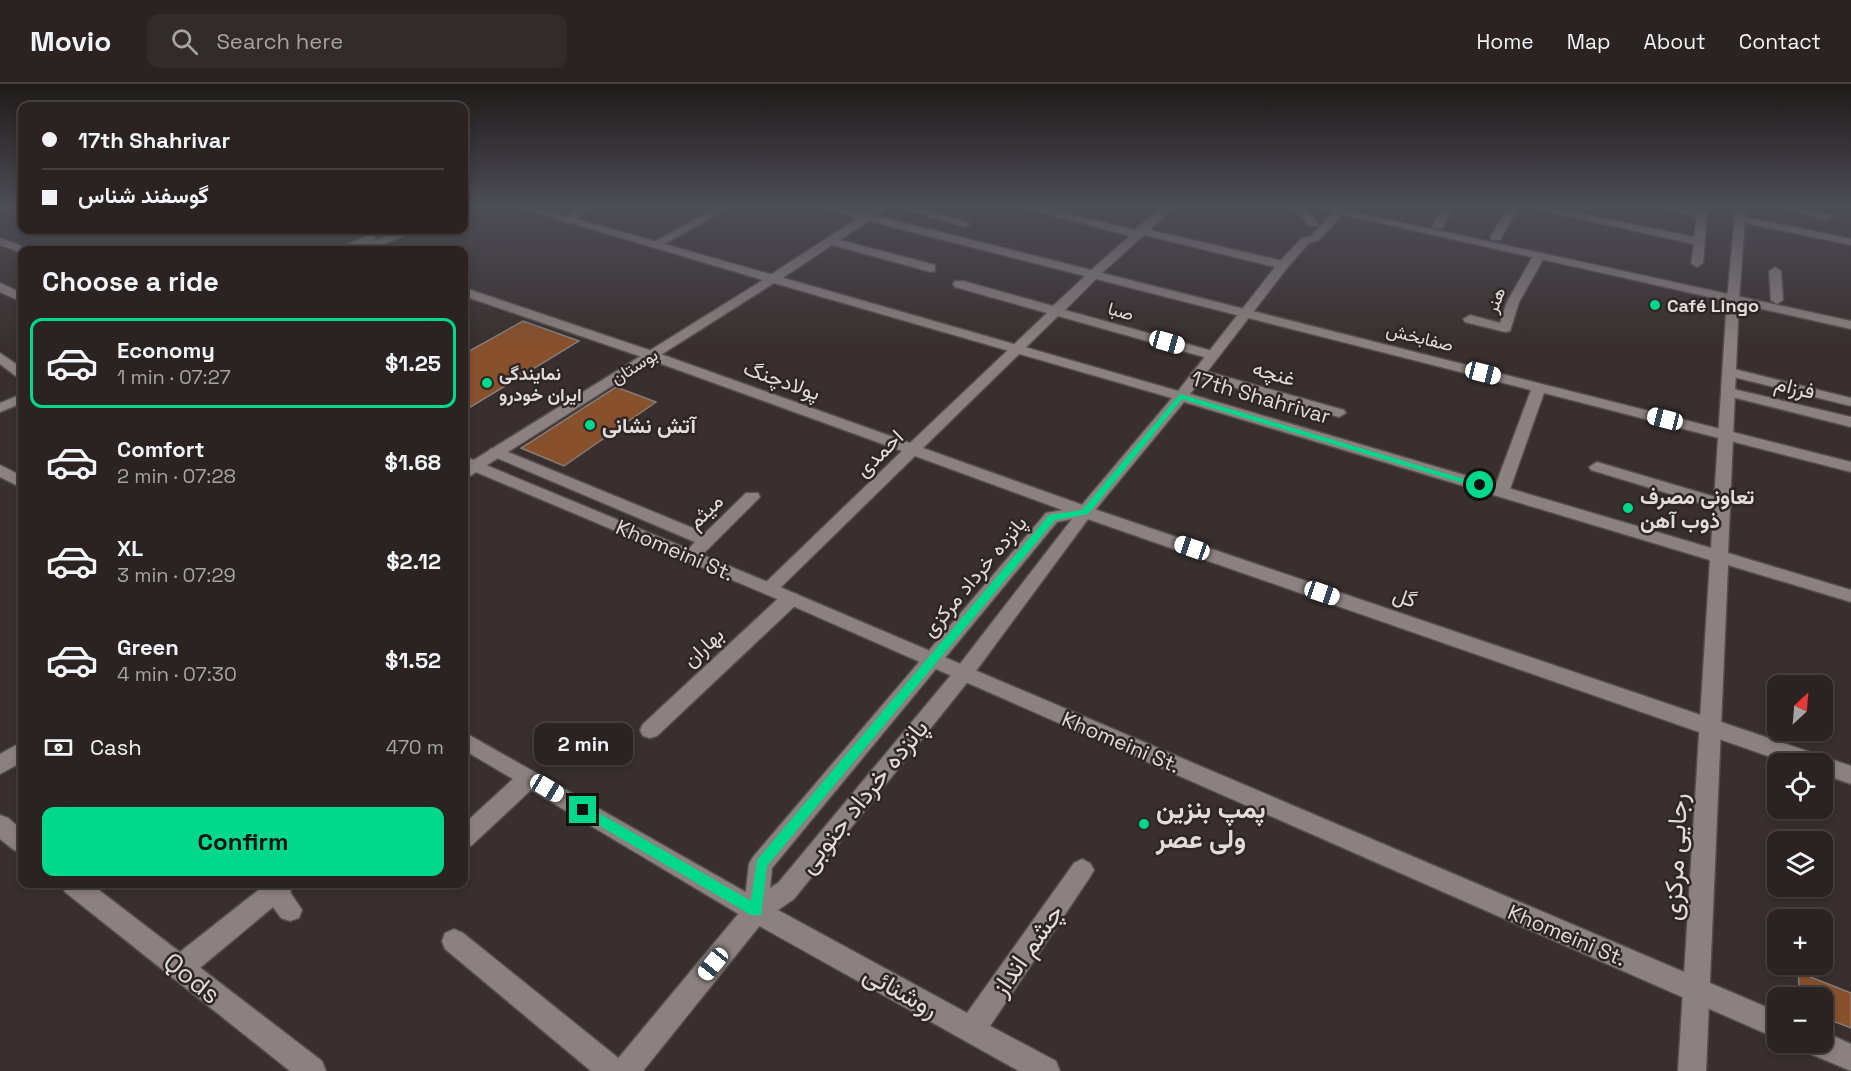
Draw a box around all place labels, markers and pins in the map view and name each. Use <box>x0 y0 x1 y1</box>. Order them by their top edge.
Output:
place label: Café Lingo <box>1667 294 1759 317</box>
marker: Café Lingo <box>1648 298 1662 312</box>
place label: نمایندگی ایران خودرو <box>499 362 582 406</box>
marker: نمایندگی ایران خودرو <box>480 376 494 390</box>
place label: آتش نشانی <box>602 412 698 439</box>
marker: آتش نشانی <box>583 418 597 432</box>
place label: تعاونی مصرف ذوب آهن <box>1640 483 1755 534</box>
marker: تعاونی مصرف ذوب آهن <box>1621 501 1635 515</box>
place label: پمپ بنزین ولی عصر <box>1155 792 1266 856</box>
marker: پمپ بنزین ولی عصر <box>1137 817 1151 831</box>

